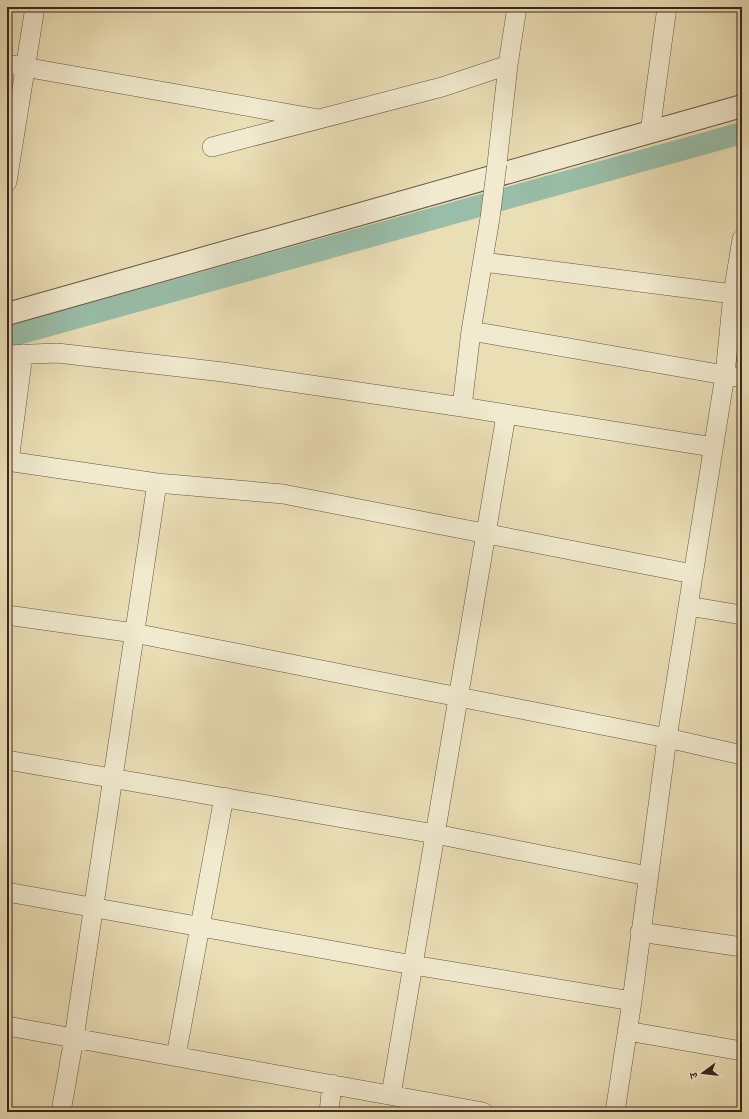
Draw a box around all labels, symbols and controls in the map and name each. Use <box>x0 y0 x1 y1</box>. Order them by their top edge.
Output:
north arrow <box>683 1053 723 1093</box>
text: उ <box>685 1069 702 1081</box>

